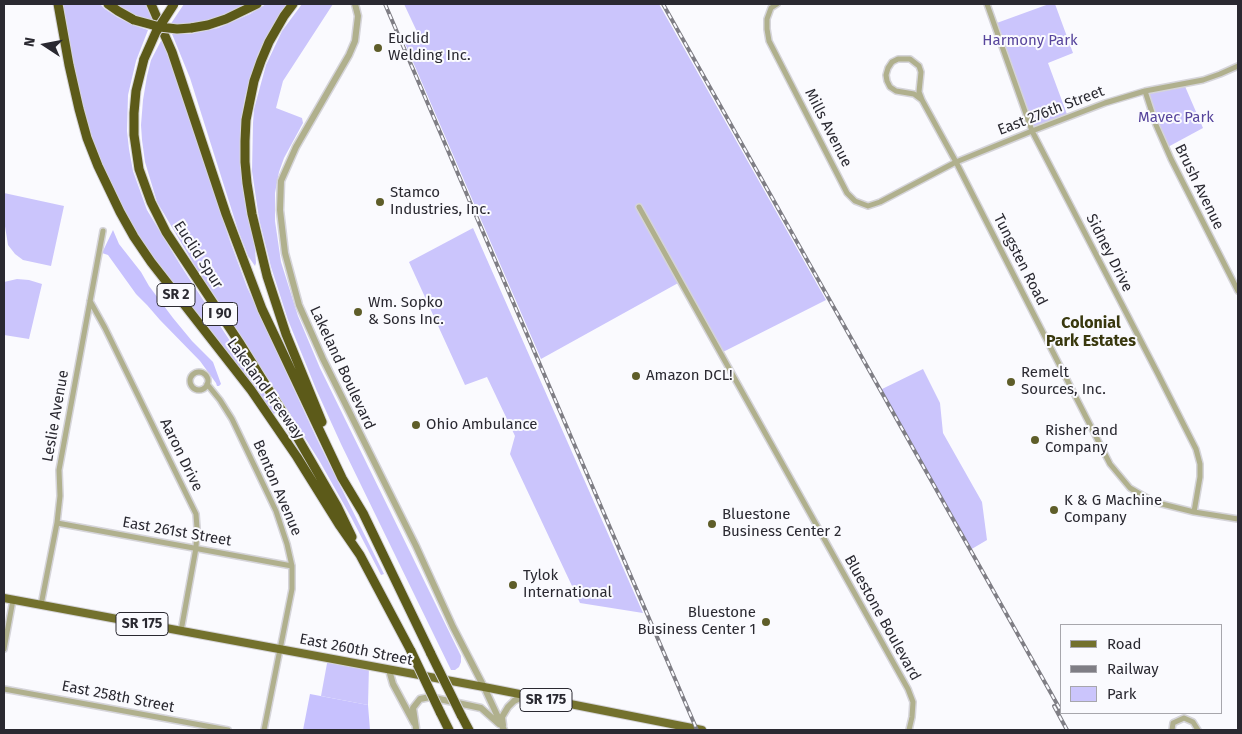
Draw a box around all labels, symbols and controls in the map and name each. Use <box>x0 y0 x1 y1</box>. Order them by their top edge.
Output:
north arrow <box>20 20 70 70</box>
place label: Euclid Welding Inc. <box>388 30 471 65</box>
park label: Harmony Park <box>982 32 1078 50</box>
text: N <box>21 36 39 48</box>
marker: Euclid Welding Inc. <box>372 42 384 54</box>
street label: East 276th Street <box>995 82 1107 140</box>
street label: Mills Avenue <box>801 86 855 170</box>
park label: Mavec Park <box>1138 109 1214 127</box>
street label: Brush Avenue <box>1170 141 1228 233</box>
place label: Stamco Industries, Inc. <box>390 184 490 219</box>
marker: Stamco Industries, Inc. <box>374 196 386 208</box>
street label: Tungsten Road <box>989 211 1051 309</box>
street label: Sidney Drive <box>1082 211 1136 295</box>
street label: Euclid Spur <box>170 218 226 292</box>
road number: SR 2 <box>157 284 195 306</box>
place label: Wm. Sopko & Sons Inc. <box>368 294 444 329</box>
road number: I 90 <box>202 302 238 326</box>
street label: Lakeland Boulevard <box>306 303 378 433</box>
marker: Wm. Sopko & Sons Inc. <box>352 306 364 318</box>
district label: Colonial Park Estates <box>1046 314 1136 352</box>
street label: Lakeland Freeway <box>223 335 307 443</box>
place label: Remelt Sources, Inc. <box>1021 364 1106 399</box>
place label: Amazon DCL! <box>646 367 733 385</box>
street label: Leslie Avenue <box>39 369 73 463</box>
marker: Amazon DCL! <box>630 370 642 382</box>
marker: Remelt Sources, Inc. <box>1005 376 1017 388</box>
street label: Aaron Drive <box>156 416 206 494</box>
place label: Ohio Ambulance <box>426 416 538 434</box>
marker: Ohio Ambulance <box>410 419 422 431</box>
place label: Risher and Company <box>1045 422 1118 457</box>
marker: Risher and Company <box>1029 434 1041 446</box>
street label: Benton Avenue <box>249 437 305 539</box>
place label: K & G Machine Company <box>1064 492 1162 527</box>
marker: K & G Machine Company <box>1048 504 1060 516</box>
place label: Bluestone Business Center 2 <box>722 506 842 541</box>
street label: East 261st Street <box>121 514 233 550</box>
marker: Bluestone Business Center 2 <box>706 518 718 530</box>
street label: Bluestone Boulevard <box>840 552 924 684</box>
place label: Tylok International <box>523 567 612 602</box>
marker: Tylok International <box>507 579 519 591</box>
place label: Bluestone Business Center 1 <box>637 604 756 639</box>
road number: SR 175 <box>116 612 168 636</box>
marker: Bluestone Business Center 1 <box>760 616 772 628</box>
legend <box>1060 624 1222 714</box>
street label: East 260th Street <box>298 630 414 670</box>
text: Road <box>1107 635 1142 653</box>
text: Railway <box>1107 660 1159 678</box>
street label: East 258th Street <box>60 677 176 717</box>
text: Park <box>1107 685 1137 703</box>
road number: SR 175 <box>520 688 572 712</box>

